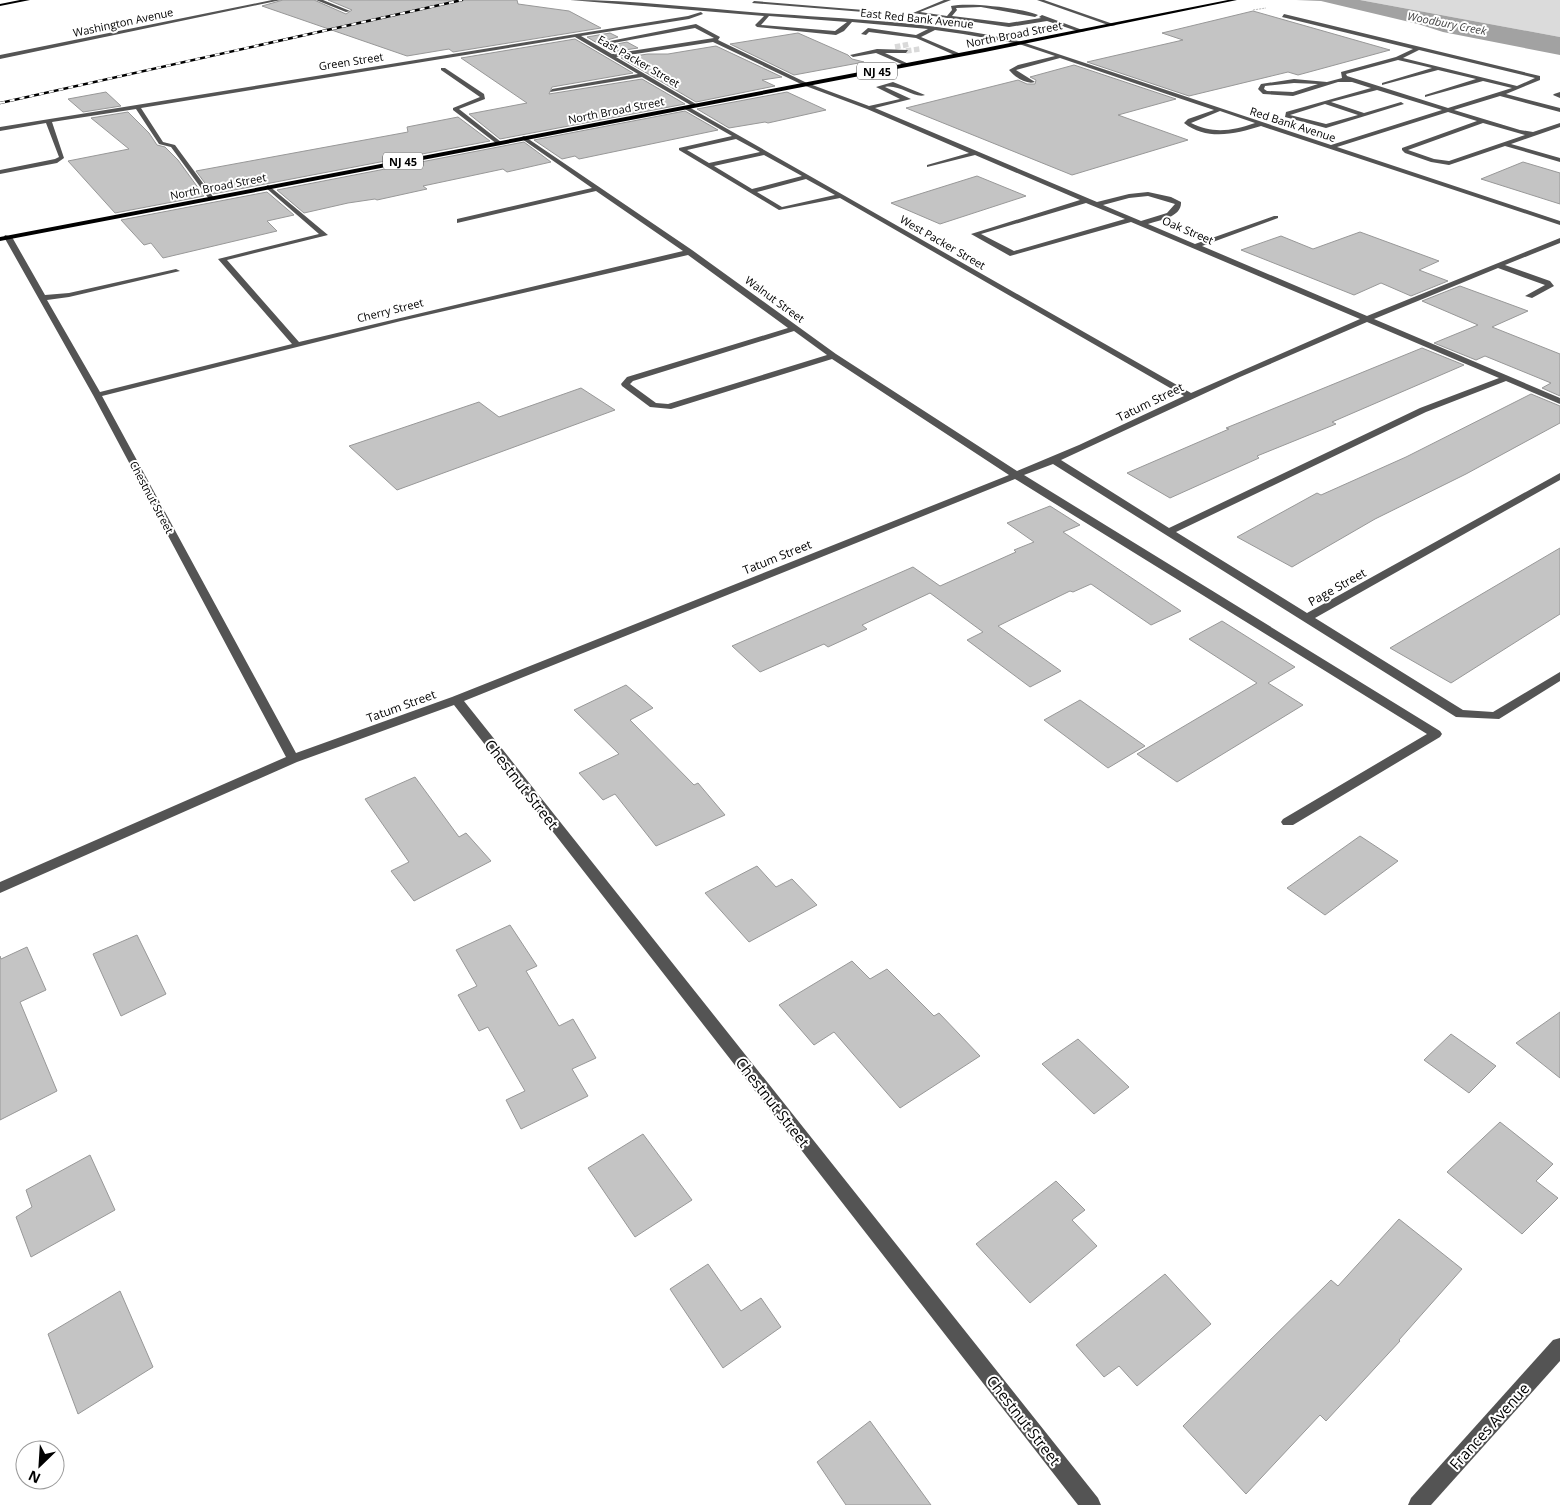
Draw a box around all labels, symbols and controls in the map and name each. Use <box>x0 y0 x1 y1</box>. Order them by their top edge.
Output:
street label: Washington Avenue <box>71 4 175 40</box>
street label: East Red Bank Avenue <box>860 5 974 31</box>
water label: Woodbury Creek <box>1406 8 1488 38</box>
street label: North Broad Street <box>965 17 1063 51</box>
street label: East Packer Street <box>595 31 683 91</box>
street label: Green Street <box>318 48 384 74</box>
road number: NJ 45 <box>857 62 897 80</box>
street label: North Broad Street <box>567 93 665 127</box>
street label: Red Bank Avenue <box>1248 103 1338 145</box>
road number: NJ 45 <box>383 153 423 170</box>
street label: North Broad Street <box>169 169 267 203</box>
street label: West Packer Street <box>898 211 989 273</box>
street label: Oak Street <box>1160 213 1216 247</box>
street label: Walnut Street <box>742 272 808 326</box>
street label: Cherry Street <box>355 294 425 325</box>
street label: Tatum Street <box>1114 378 1186 426</box>
street label: Chestnut Street <box>127 458 177 536</box>
street label: Tatum Street <box>740 536 814 578</box>
street label: Page Street <box>1305 564 1369 610</box>
street label: Tatum Street <box>364 686 438 726</box>
street label: Chestnut Street <box>481 735 563 833</box>
street label: Chestnut Street <box>732 1053 814 1151</box>
street label: Chestnut Street <box>983 1371 1065 1469</box>
street label: Frances Avenue <box>1445 1378 1533 1474</box>
north arrow <box>15 1440 65 1490</box>
text: N <box>25 1466 43 1488</box>

